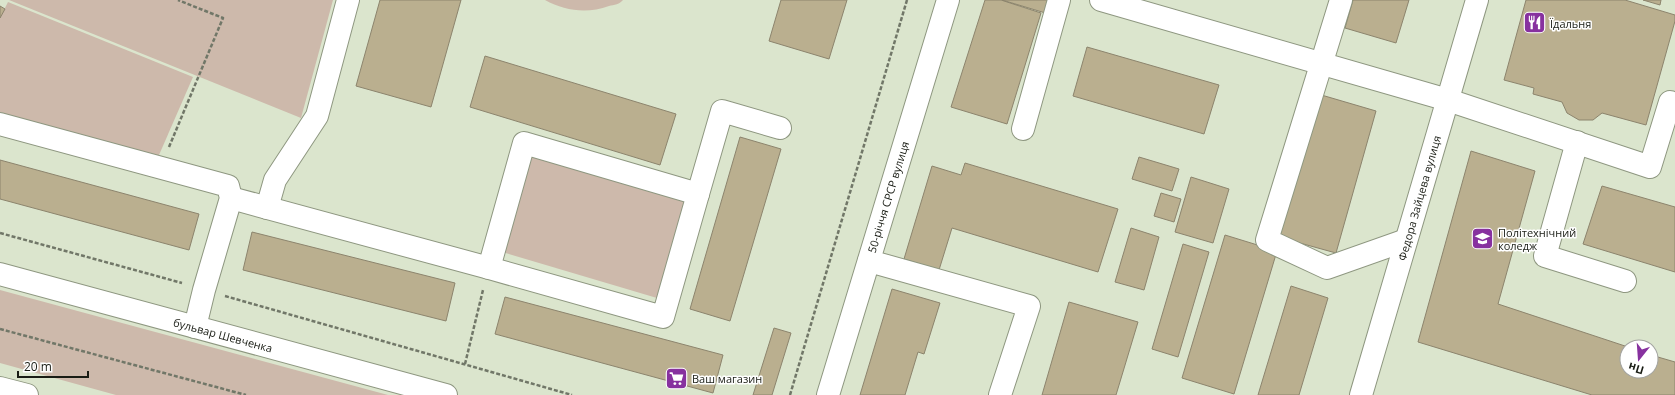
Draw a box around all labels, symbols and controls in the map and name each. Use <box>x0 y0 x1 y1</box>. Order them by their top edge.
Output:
restaurant icon: Їдальня <box>1522 10 1548 36</box>
place label: Їдальня <box>1550 16 1591 31</box>
street label: Федора Зайцева вулиця <box>1394 134 1444 262</box>
street label: 50-річчя СРСР вулиця <box>864 139 912 255</box>
school or university icon: Політехнічний коледж <box>1469 225 1495 251</box>
place label: Політехнічний коледж <box>1498 225 1576 253</box>
street label: бульвар Шевченка <box>172 315 274 355</box>
north arrow <box>1619 339 1659 379</box>
scale bar <box>18 353 88 379</box>
text: 20 m <box>24 358 52 375</box>
text: Пн <box>1626 360 1646 378</box>
supermarket icon: Ваш магазин <box>663 365 689 391</box>
place label: Ваш магазин <box>692 371 762 386</box>

